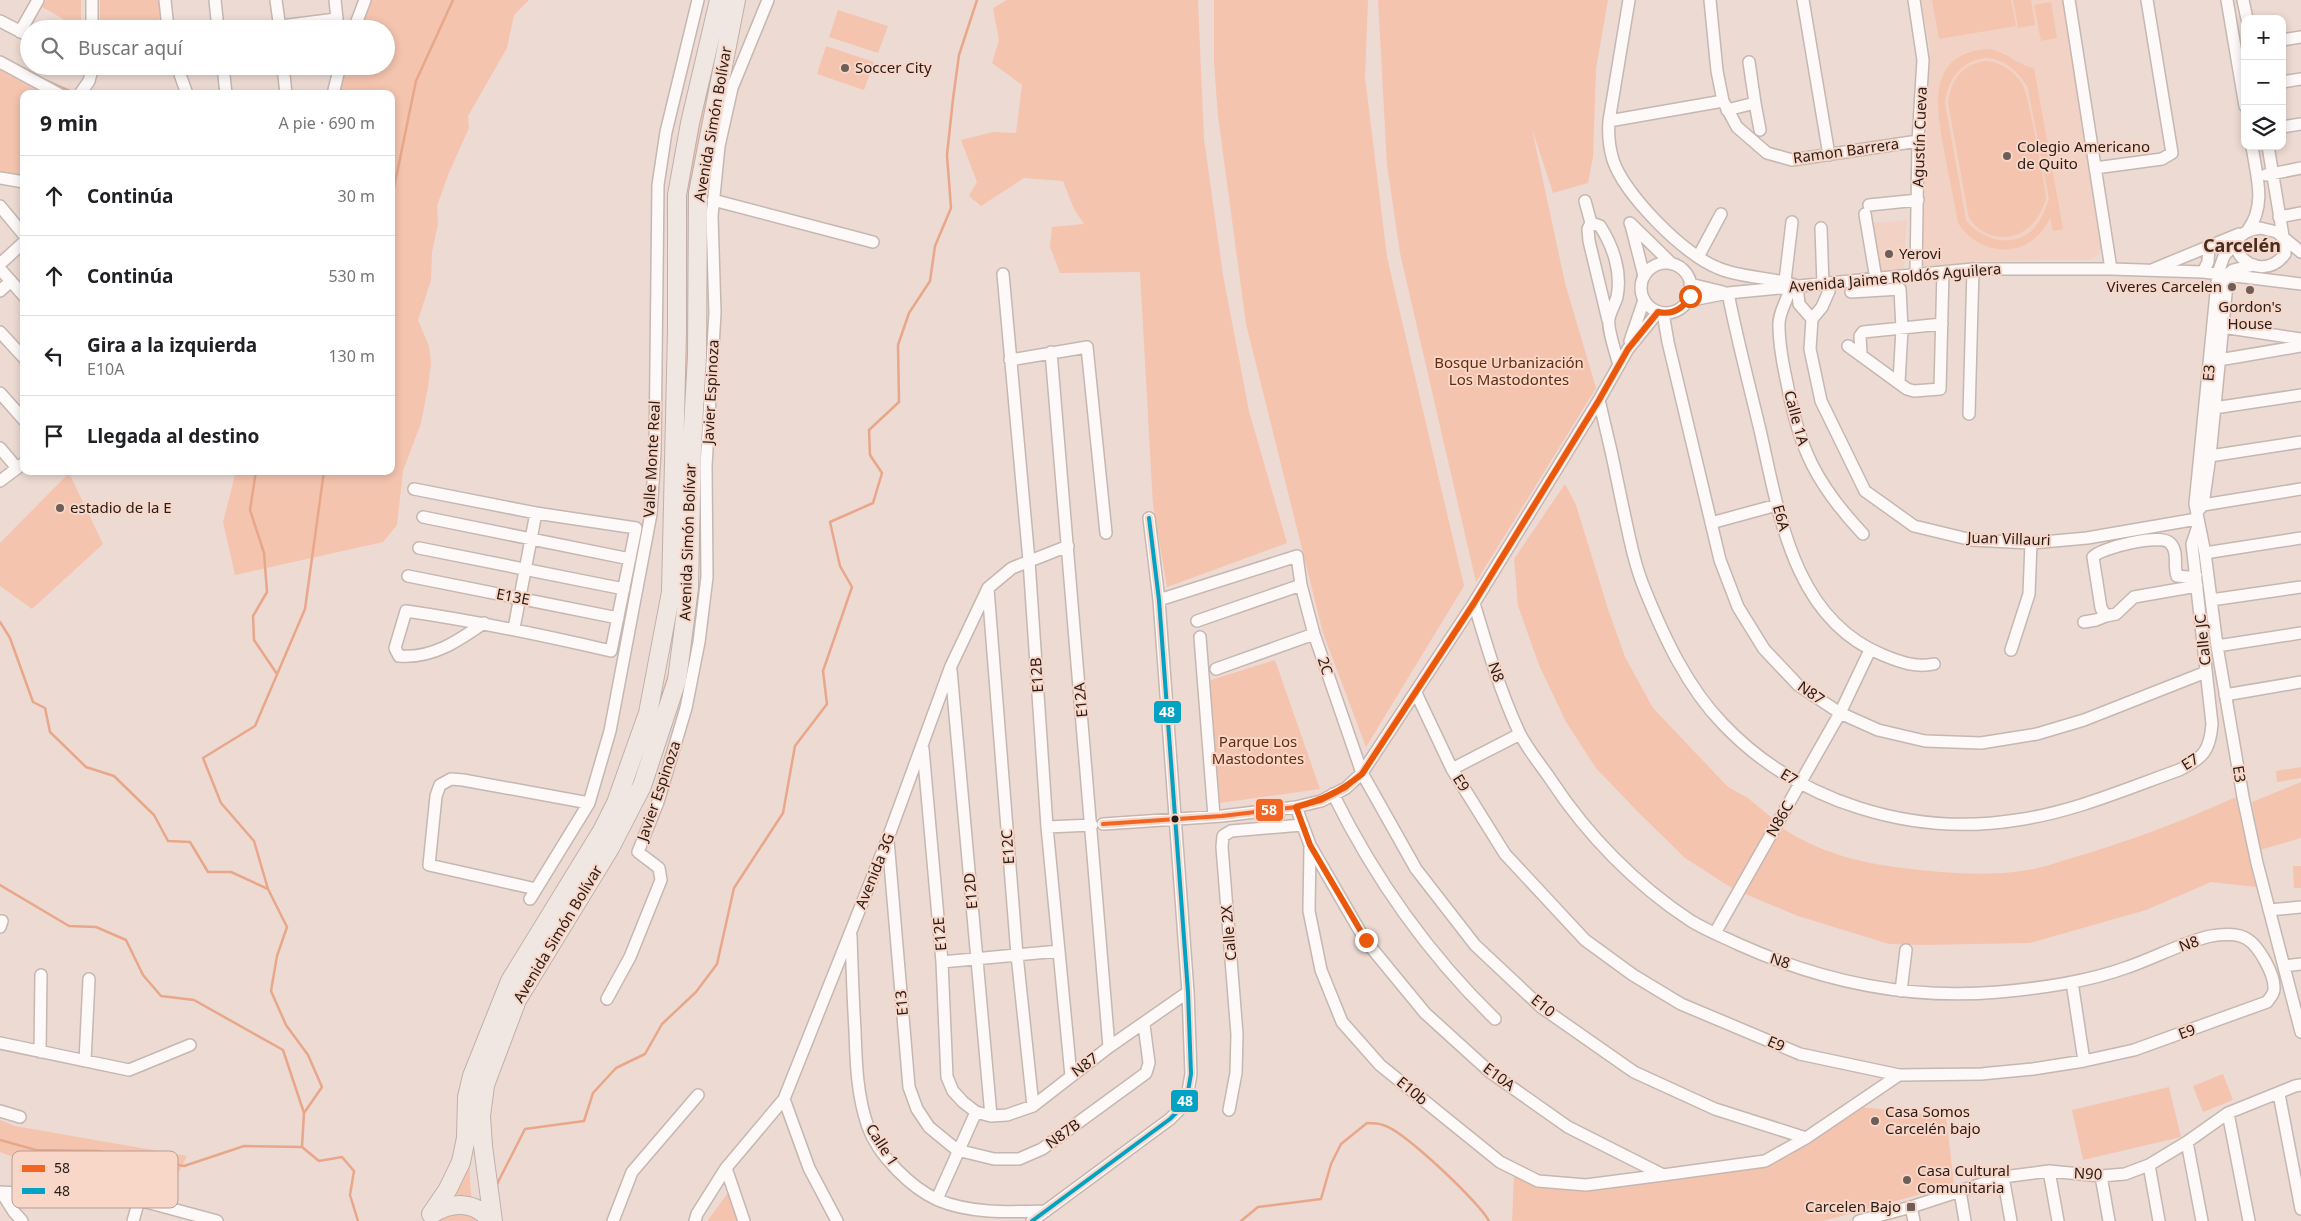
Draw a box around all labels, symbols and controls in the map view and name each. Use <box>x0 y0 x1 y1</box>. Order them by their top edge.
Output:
map controls <box>2241 15 2286 150</box>
button: + <box>2241 15 2286 60</box>
search box <box>20 20 395 75</box>
icon: search <box>38 34 66 62</box>
text: Buscar aquí <box>78 35 183 61</box>
street label: Avenida Simón Bolívar <box>688 45 736 203</box>
place label: Soccer City <box>855 57 932 77</box>
button: − <box>2241 60 2286 105</box>
marker: Soccer City <box>839 62 851 74</box>
street label: Agustín Cueva <box>1907 86 1931 188</box>
button: layers <box>2241 105 2286 150</box>
text: 9 min <box>40 109 98 137</box>
text: A pie · 690 m <box>278 112 375 134</box>
street label: Ramon Barrera <box>1791 133 1900 167</box>
place label: Colegio Americano de Quito <box>2017 136 2150 173</box>
marker: Colegio Americano de Quito <box>2001 150 2013 162</box>
icon: ahead <box>40 182 68 210</box>
text: Continúa <box>87 183 173 209</box>
text: 30 m <box>338 185 375 207</box>
district label: Carcelén <box>2203 233 2281 257</box>
place label: Yerovi <box>1899 243 1941 263</box>
marker: Yerovi <box>1883 248 1895 260</box>
street label: Avenida Jaime Roldós Aguilera <box>1788 258 2002 296</box>
icon: ahead <box>40 262 68 290</box>
text: Continúa <box>87 263 173 289</box>
text: 530 m <box>328 265 375 287</box>
place label: Viveres Carcelen <box>2107 276 2222 296</box>
marker: Viveres Carcelen <box>2226 281 2238 293</box>
marker: Gordon's House <box>2244 284 2256 296</box>
route start <box>1679 285 1702 308</box>
place label: Gordon's House <box>2218 296 2282 333</box>
text: Gira a la izquierda <box>87 332 257 358</box>
street label: Javier Espinoza <box>697 339 723 447</box>
icon: left <box>40 342 68 370</box>
text: 130 m <box>328 345 375 367</box>
park label: Bosque Urbanización Los Mastodontes <box>1434 352 1584 389</box>
text: E10A <box>87 358 124 380</box>
street label: E3 <box>2197 364 2219 382</box>
street label: Calle 1A <box>1780 388 1814 448</box>
street label: Valle Monte Real <box>638 400 664 518</box>
icon: arrive <box>40 422 68 450</box>
text: Llegada al destino <box>87 423 259 449</box>
street label: Avenida Simón Bolívar <box>674 463 700 621</box>
place label: estadio de la E <box>70 497 172 517</box>
marker: estadio de la E <box>54 502 66 514</box>
street label: E6A <box>1769 502 1795 534</box>
street label: Juan Villauri <box>1965 526 2051 549</box>
street label: E13E <box>495 583 532 609</box>
street label: Calle JC <box>2189 613 2215 667</box>
street label: 2C <box>1314 654 1338 678</box>
street label: E12B <box>1025 657 1047 693</box>
street label: N8 <box>1484 659 1510 684</box>
street label: N87 <box>1794 676 1829 709</box>
street label: E12A <box>1068 681 1091 718</box>
line badge: 48 <box>1153 700 1182 724</box>
text: 48 <box>1159 702 1175 721</box>
park label: Parque Los Mastodontes <box>1212 731 1304 768</box>
street label: Javier Espinoza <box>631 738 685 845</box>
street label: E7 <box>2177 748 2202 774</box>
street label: E7 <box>1777 763 1802 789</box>
street label: E3 <box>2229 764 2251 784</box>
street label: E9 <box>1449 770 1475 795</box>
street label: N86C <box>1761 797 1798 840</box>
line badge: 58 <box>1255 798 1284 822</box>
text: 58 <box>1261 800 1277 819</box>
unlabelled marker <box>1170 814 1180 824</box>
street label: E12C <box>996 828 1018 865</box>
street label: Avenida 3G <box>850 830 898 911</box>
street label: Avenida Simón Bolívar <box>508 861 606 1006</box>
street label: E12D <box>958 872 982 910</box>
street label: Calle 2X <box>1216 904 1240 962</box>
street label: E12E <box>928 916 950 952</box>
route end <box>1355 929 1378 952</box>
street label: N8 <box>2176 930 2201 956</box>
street label: N8 <box>1768 947 1793 973</box>
street label: E10 <box>1527 989 1560 1021</box>
street label: E13 <box>890 990 912 1017</box>
street label: E9 <box>2175 1019 2198 1043</box>
street label: E9 <box>1765 1031 1788 1056</box>
street label: N87 <box>1067 1048 1102 1081</box>
street label: E10A <box>1480 1058 1520 1095</box>
street label: E10b <box>1393 1071 1432 1109</box>
line badge: 48 <box>1170 1089 1199 1113</box>
text: 48 <box>1177 1091 1193 1110</box>
place label: Casa Somos Carcelén bajo <box>1885 1101 1981 1138</box>
street label: N87B <box>1041 1114 1084 1153</box>
marker: Casa Somos Carcelén bajo <box>1869 1115 1881 1127</box>
street label: Calle 1 <box>862 1119 904 1169</box>
legend <box>12 1151 178 1208</box>
text: 58 <box>54 1158 70 1177</box>
place label: Casa Cultural Comunitaria <box>1917 1160 2010 1197</box>
street label: N90 <box>2073 1162 2103 1184</box>
marker: Casa Cultural Comunitaria <box>1901 1174 1913 1186</box>
text: 48 <box>54 1181 70 1200</box>
place label: Carcelen Bajo <box>1805 1196 1901 1216</box>
marker: Carcelen Bajo <box>1905 1201 1917 1213</box>

